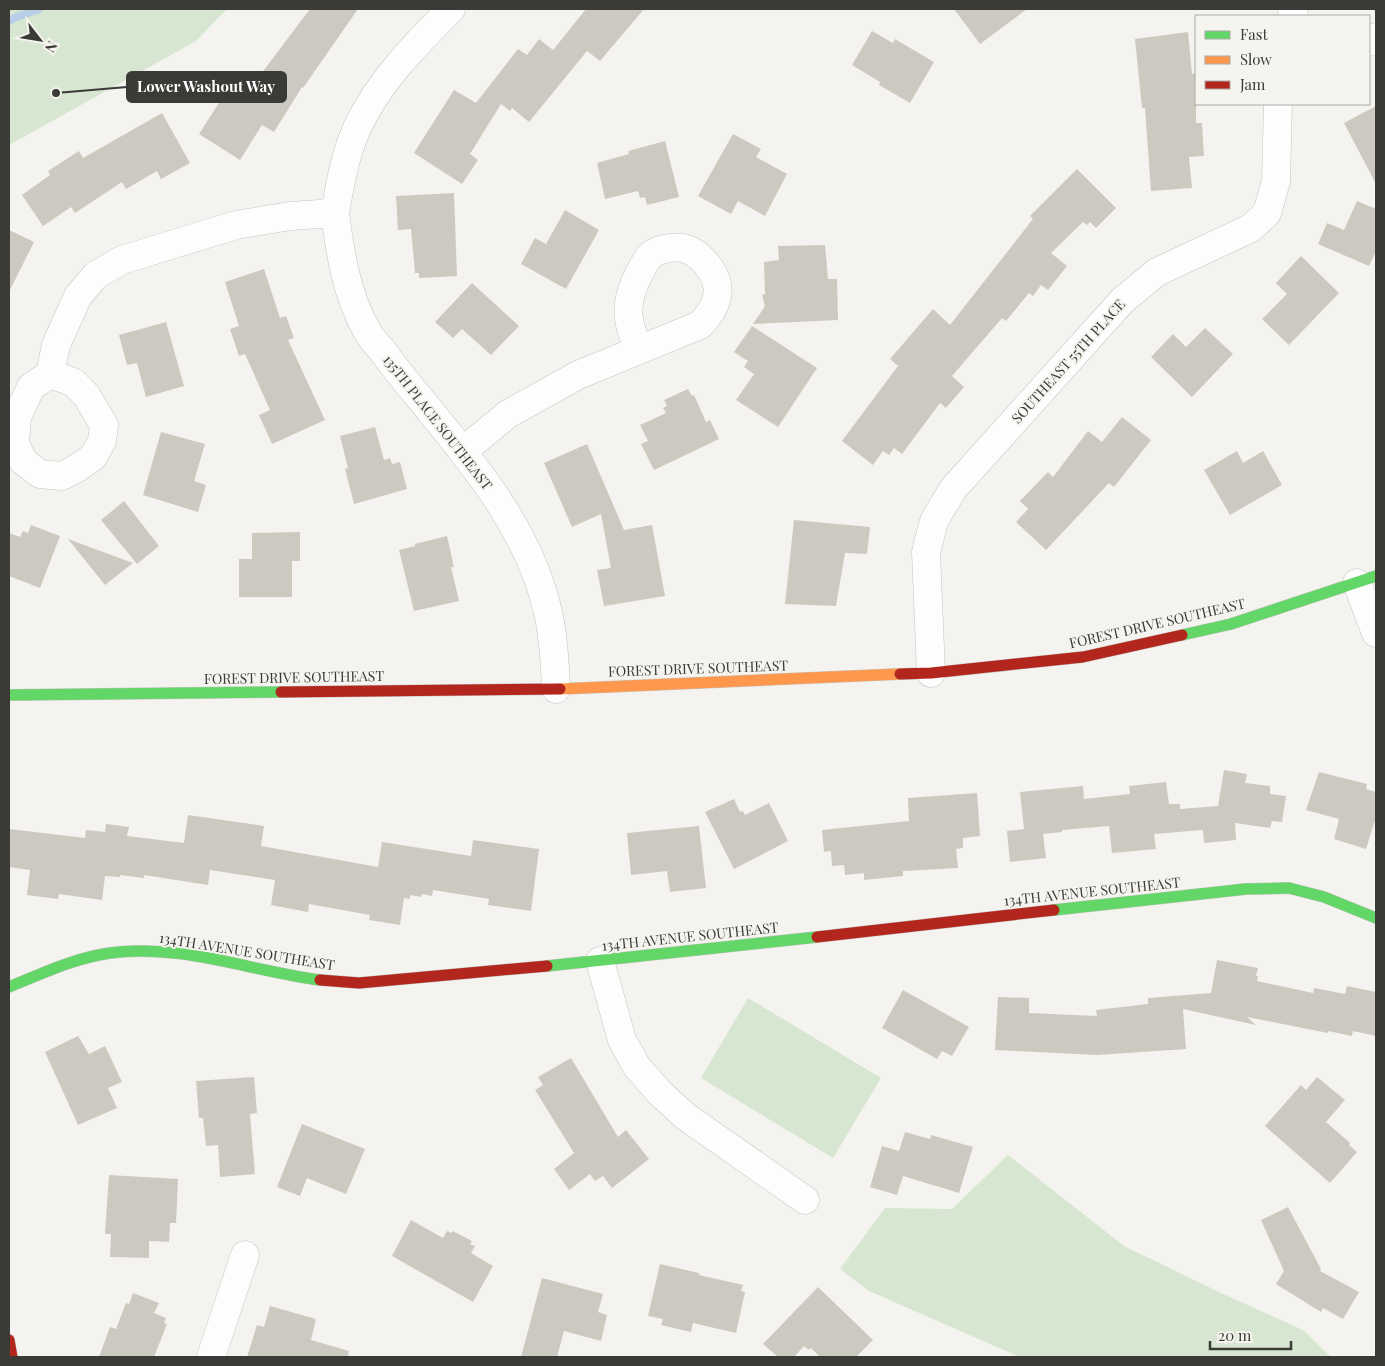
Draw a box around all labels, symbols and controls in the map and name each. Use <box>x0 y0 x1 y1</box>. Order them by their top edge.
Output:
north arrow <box>15 15 65 65</box>
legend <box>1195 15 1370 105</box>
text: Fast <box>1240 24 1269 44</box>
text: N <box>41 38 62 56</box>
text: Slow <box>1240 49 1272 69</box>
callout: Lower Washout Way <box>127 72 286 102</box>
text: Jam <box>1239 74 1266 94</box>
text: Lower Washout Way <box>137 76 275 96</box>
street label: SOUTHEAST 55TH PLACE <box>1007 295 1129 427</box>
street label: 135TH PLACE SOUTHEAST <box>379 350 497 494</box>
street label: FOREST DRIVE SOUTHEAST <box>1067 593 1247 653</box>
street label: FOREST DRIVE SOUTHEAST <box>608 655 789 681</box>
street label: FOREST DRIVE SOUTHEAST <box>204 666 384 688</box>
street label: 134TH AVENUE SOUTHEAST <box>1003 872 1182 910</box>
street label: 134TH AVENUE SOUTHEAST <box>601 917 780 955</box>
street label: 134TH AVENUE SOUTHEAST <box>158 928 337 974</box>
scale bar <box>1210 1318 1291 1350</box>
text: 20 m <box>1218 1325 1252 1345</box>

